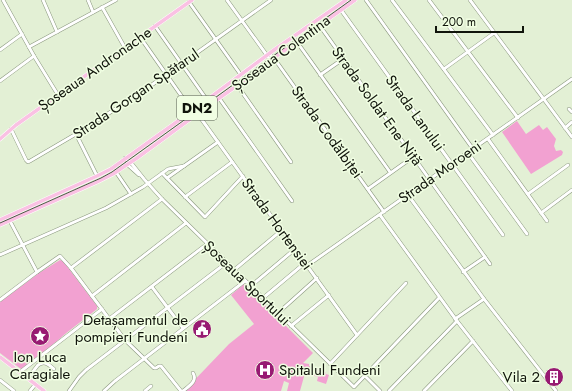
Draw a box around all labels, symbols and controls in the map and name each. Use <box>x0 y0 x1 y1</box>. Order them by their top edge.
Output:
scale bar <box>436 8 523 34</box>
street label: Șoseaua Colentina <box>227 10 335 96</box>
text: 200 m <box>442 13 476 31</box>
street label: Șoseaua Andronache <box>34 21 157 117</box>
street label: Strada Soldat Ene Niță <box>326 42 428 170</box>
street label: Strada Gorgan Spătarul <box>68 43 204 145</box>
street label: Strada Lanului <box>380 70 450 156</box>
street label: Strada Codălbiței <box>286 81 368 183</box>
road number: DN2 <box>177 96 217 120</box>
street label: Strada Moroeni <box>394 135 486 209</box>
street label: Strada Hortensiei <box>236 173 318 275</box>
street label: Șoseaua Sportului <box>198 236 296 330</box>
place label: Detașamentul de pompieri Fundeni <box>75 309 188 348</box>
public building icon: Detașamentul de pompieri Fundeni <box>191 318 213 340</box>
place icon: Ion Luca Caragiale <box>29 325 51 347</box>
place label: Ion Luca Caragiale <box>10 346 71 385</box>
hospital icon: Spitalul Fundeni <box>254 359 276 381</box>
place label: Spitalul Fundeni <box>279 359 381 381</box>
place label: Vila 2 <box>502 366 540 388</box>
building icon: Vila 2 <box>543 366 565 388</box>

